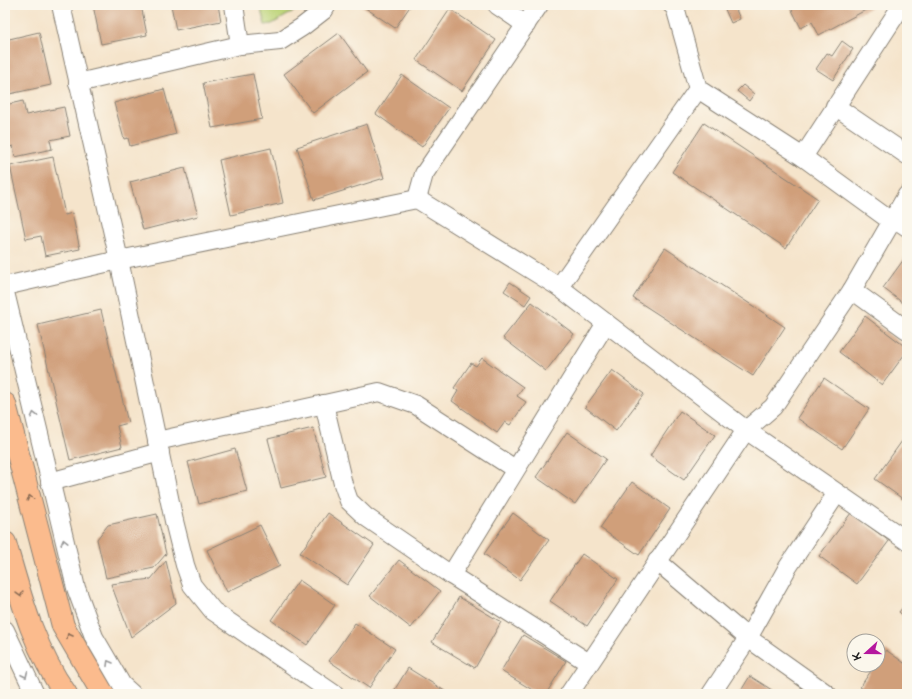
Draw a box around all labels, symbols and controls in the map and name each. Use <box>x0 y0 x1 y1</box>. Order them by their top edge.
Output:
one-way arrow <box>30 412 39 419</box>
one-way arrow <box>26 495 34 501</box>
one-way arrow <box>61 538 69 545</box>
one-way arrow <box>15 590 24 597</box>
one-way arrow <box>66 633 74 640</box>
north arrow <box>846 633 886 673</box>
text: K <box>850 650 865 662</box>
one-way arrow <box>107 660 114 667</box>
one-way arrow <box>20 671 28 679</box>

